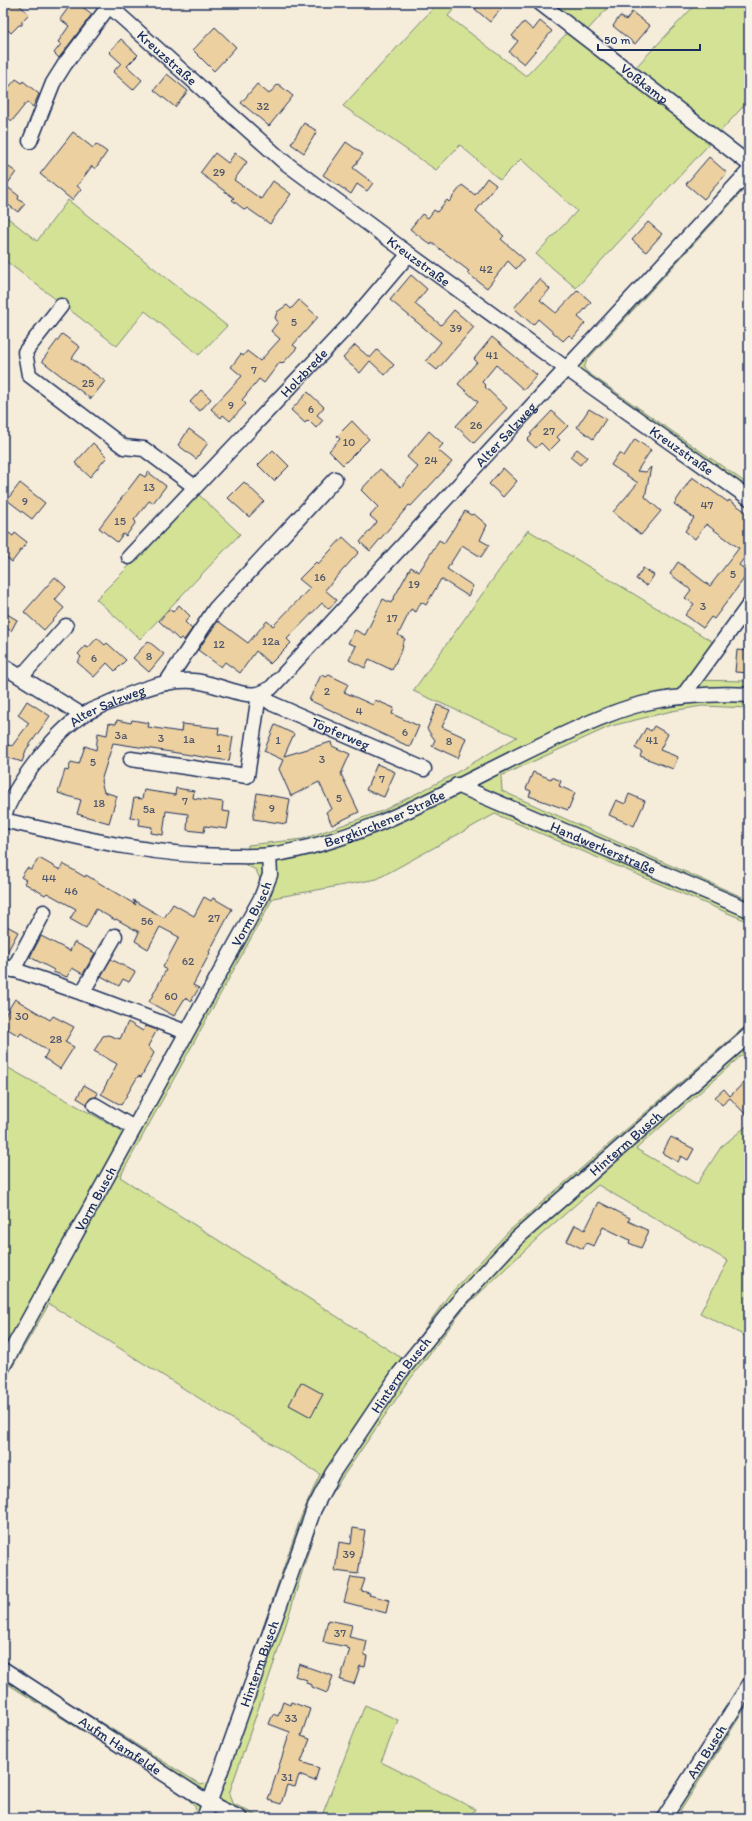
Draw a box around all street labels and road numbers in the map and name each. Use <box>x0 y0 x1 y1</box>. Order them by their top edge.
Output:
street label: Kreuzstraße <box>133 27 201 89</box>
street label: Voßkamp <box>617 60 672 108</box>
street label: Kreuzstraße <box>383 233 454 291</box>
street label: Holzbrede <box>277 345 331 401</box>
street label: Alter Salzweg <box>472 398 541 471</box>
street label: Kreuzstraße <box>646 422 717 479</box>
street label: Alter Salzweg <box>66 681 148 731</box>
street label: Töpferweg <box>309 714 373 754</box>
street label: Bergkirchener Straße <box>322 786 448 851</box>
street label: Handwerkerstraße <box>548 818 659 878</box>
street label: Vorm Busch <box>228 879 276 950</box>
street label: Hinterm Busch <box>586 1107 666 1180</box>
street label: Vorm Busch <box>71 1164 120 1234</box>
street label: Hinterm Busch <box>367 1333 435 1417</box>
street label: Hinterm Busch <box>236 1618 283 1709</box>
street label: Aufm Hamfelde <box>76 1713 165 1779</box>
street label: Am Busch <box>683 1721 731 1782</box>

